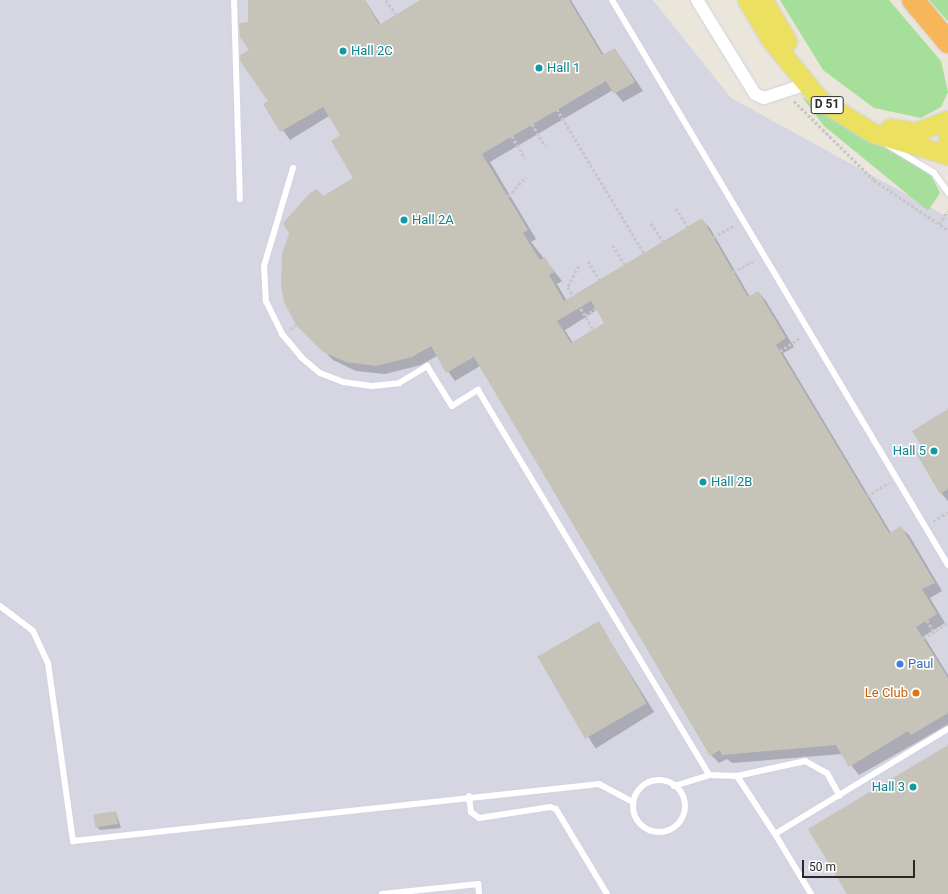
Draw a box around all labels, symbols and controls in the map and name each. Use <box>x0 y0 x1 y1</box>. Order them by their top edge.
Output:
place label: Hall 2C <box>351 43 393 59</box>
marker: Hall 2C <box>338 46 348 56</box>
place label: Hall 1 <box>547 60 580 76</box>
marker: Hall 1 <box>534 63 544 73</box>
road number: D 51 <box>810 95 844 115</box>
place label: Hall 2A <box>412 212 454 228</box>
marker: Hall 2A <box>399 215 409 225</box>
place label: Hall 5 <box>893 443 926 459</box>
marker: Hall 5 <box>929 446 939 456</box>
place label: Hall 2B <box>711 474 752 490</box>
marker: Hall 2B <box>698 477 708 487</box>
place label: Paul <box>908 656 934 672</box>
marker: Paul <box>895 659 905 669</box>
place label: Le Club <box>865 685 908 701</box>
marker: Le Club <box>911 688 921 698</box>
place label: Hall 3 <box>872 779 905 795</box>
marker: Hall 3 <box>908 782 918 792</box>
scale bar <box>804 852 917 878</box>
text: 50 m <box>809 860 836 874</box>

